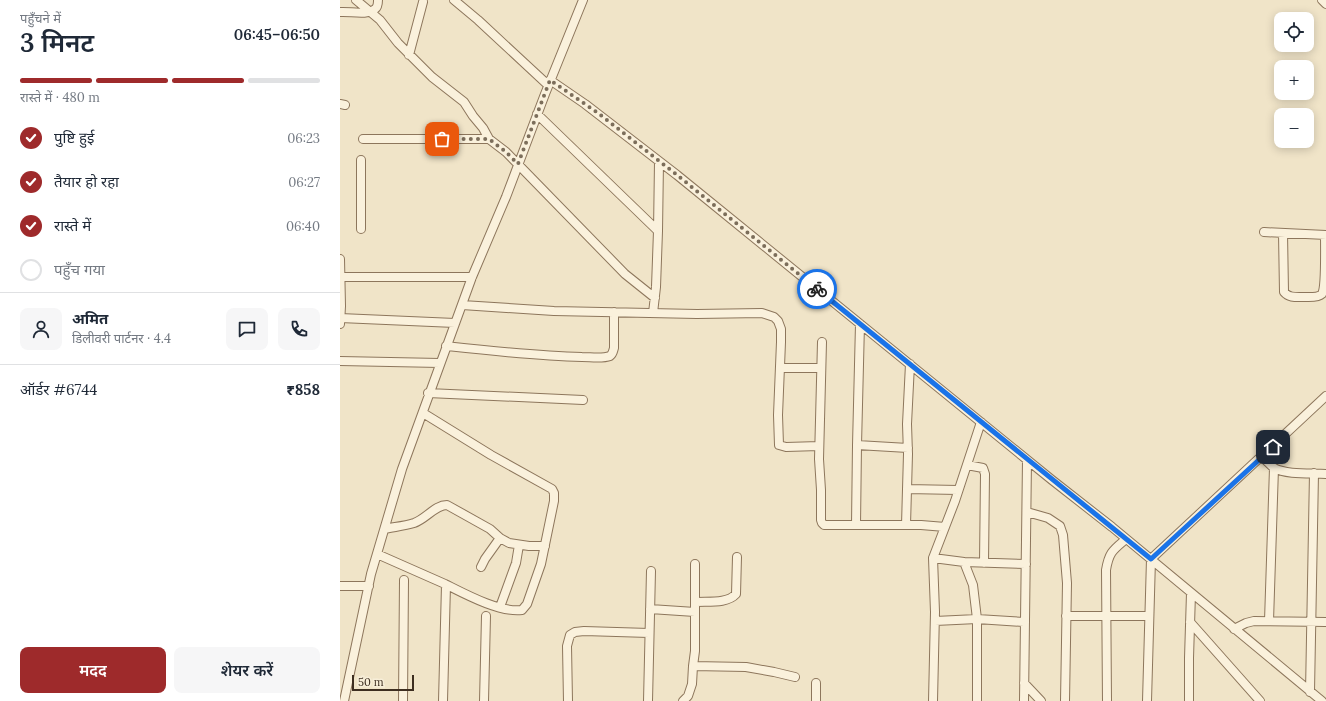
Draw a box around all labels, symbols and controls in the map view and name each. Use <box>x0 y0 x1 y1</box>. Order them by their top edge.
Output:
text: पहुँचने में <box>20 10 61 27</box>
map controls <box>1274 12 1314 148</box>
button: locate <box>1274 12 1314 52</box>
text: 06:45–06:50 <box>234 25 320 44</box>
text: 3 मिनट <box>20 26 94 59</box>
button: + <box>1274 60 1314 100</box>
text: रास्ते में · 480 m <box>20 89 100 106</box>
button: − <box>1274 108 1314 148</box>
pin <box>425 122 459 156</box>
icon: check <box>20 127 42 149</box>
text: पुष्टि हुई <box>54 128 94 147</box>
icon: bag <box>431 128 453 150</box>
text: 06:23 <box>287 130 320 147</box>
icon: check <box>20 171 42 193</box>
text: तैयार हो रहा <box>54 172 119 191</box>
text: 06:27 <box>288 174 320 191</box>
icon: check <box>20 215 42 237</box>
text: रास्ते में <box>54 216 91 235</box>
text: 06:40 <box>286 218 320 235</box>
text: पहुँच गया <box>54 260 105 279</box>
courier <box>797 269 837 309</box>
icon: bike <box>806 278 828 300</box>
button: person <box>20 308 62 350</box>
button: chat <box>226 308 268 350</box>
button: phone <box>278 308 320 350</box>
text: अमित <box>72 309 108 328</box>
text: डिलीवरी पार्टनर · 4.4 <box>72 330 171 347</box>
text: ऑर्डर #6744 <box>20 380 97 399</box>
text: ₹858 <box>286 380 320 399</box>
pin <box>1256 430 1290 464</box>
icon: home <box>1262 436 1284 458</box>
button: मदद <box>20 647 166 693</box>
button: शेयर करें <box>174 647 320 693</box>
scale bar <box>352 673 414 692</box>
text: 50 m <box>358 675 384 689</box>

